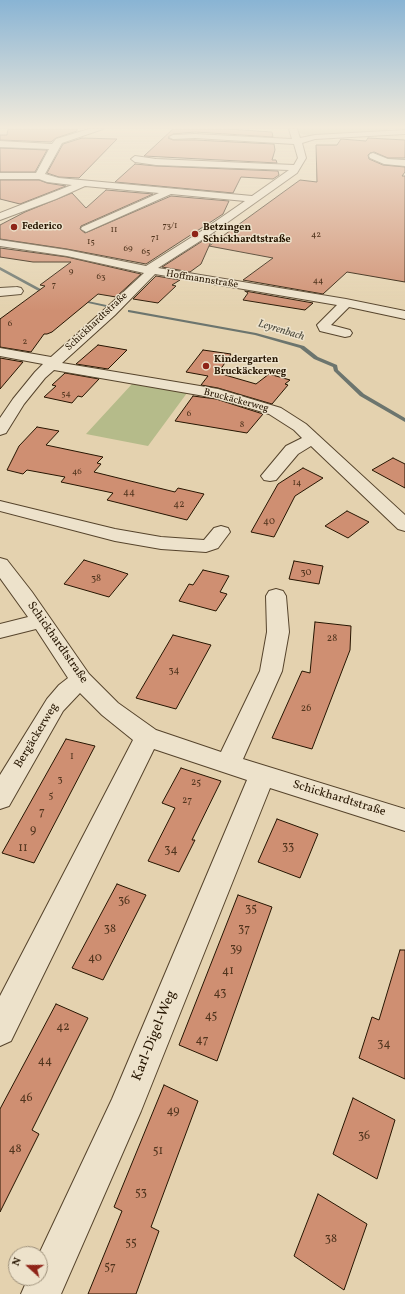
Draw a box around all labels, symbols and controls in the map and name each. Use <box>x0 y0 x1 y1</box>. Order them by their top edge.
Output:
place label: Federico <box>22 221 62 233</box>
house number: 73/1 <box>162 221 178 231</box>
marker: Federico <box>9 222 19 232</box>
place label: Betzingen Schickhardtstraße <box>203 222 291 246</box>
house number: 11 <box>111 225 117 235</box>
marker: Betzingen Schickhardtstraße <box>190 229 200 239</box>
house number: 42 <box>311 230 321 240</box>
house number: 71 <box>151 233 159 243</box>
house number: 15 <box>87 237 95 247</box>
house number: 69 <box>123 244 133 254</box>
house number: 65 <box>142 247 150 257</box>
house number: 9 <box>69 267 73 277</box>
street label: Hoffmannstraße <box>165 268 239 292</box>
house number: 63 <box>96 272 106 282</box>
house number: 44 <box>313 276 323 286</box>
house number: 7 <box>52 280 56 290</box>
street label: Schickhardtstraße <box>64 290 130 354</box>
water label: Leyrenbach <box>256 318 306 344</box>
house number: 6 <box>8 319 12 329</box>
house number: 2 <box>23 337 27 347</box>
place label: Kindergarten Bruckäckerweg <box>214 354 286 378</box>
marker: Kindergarten Bruckäckerweg <box>201 361 211 371</box>
street label: Bruckäckerweg <box>202 387 270 415</box>
house number: 54 <box>61 389 71 399</box>
house number: 6 <box>187 409 191 419</box>
house number: 8 <box>240 420 244 430</box>
house number: 46 <box>72 467 82 477</box>
house number: 14 <box>293 478 301 488</box>
house number: 44 <box>123 487 135 499</box>
house number: 42 <box>173 499 185 511</box>
house number: 40 <box>263 516 275 528</box>
house number: 30 <box>301 567 311 579</box>
house number: 38 <box>91 573 101 585</box>
street label: Schickhardtstraße <box>23 599 91 687</box>
house number: 28 <box>327 633 337 645</box>
house number: 34 <box>168 665 180 677</box>
street label: Bergäckerweg <box>12 701 62 771</box>
house number: 26 <box>301 703 311 715</box>
house number: 1 <box>70 751 74 763</box>
house number: 3 <box>57 774 63 786</box>
house number: 25 <box>191 777 201 789</box>
street label: Schickhardtstraße <box>291 778 387 820</box>
house number: 5 <box>49 790 53 802</box>
house number: 27 <box>182 795 192 807</box>
house number: 7 <box>39 806 45 820</box>
house number: 9 <box>30 824 36 838</box>
house number: 33 <box>282 841 294 855</box>
house number: 11 <box>18 842 28 856</box>
house number: 34 <box>164 844 178 858</box>
house number: 36 <box>118 895 130 909</box>
house number: 35 <box>245 903 257 917</box>
house number: 38 <box>104 923 116 937</box>
house number: 37 <box>238 923 250 937</box>
house number: 39 <box>230 943 242 957</box>
house number: 40 <box>88 952 102 966</box>
house number: 41 <box>222 965 234 979</box>
house number: 43 <box>214 987 226 1001</box>
street label: Karl-Digel-Weg <box>129 988 181 1084</box>
house number: 45 <box>205 1010 217 1024</box>
house number: 42 <box>56 1021 70 1035</box>
house number: 47 <box>196 1034 208 1048</box>
house number: 34 <box>377 1038 391 1052</box>
house number: 44 <box>38 1055 52 1069</box>
house number: 46 <box>19 1092 33 1106</box>
house number: 49 <box>166 1105 180 1119</box>
house number: 36 <box>358 1130 370 1144</box>
house number: 48 <box>8 1143 22 1157</box>
house number: 51 <box>153 1145 163 1159</box>
house number: 53 <box>135 1187 147 1201</box>
house number: 38 <box>325 1233 337 1247</box>
house number: 55 <box>125 1237 137 1251</box>
north arrow <box>8 1246 48 1286</box>
text: N <box>9 1255 26 1268</box>
house number: 57 <box>104 1261 116 1275</box>

